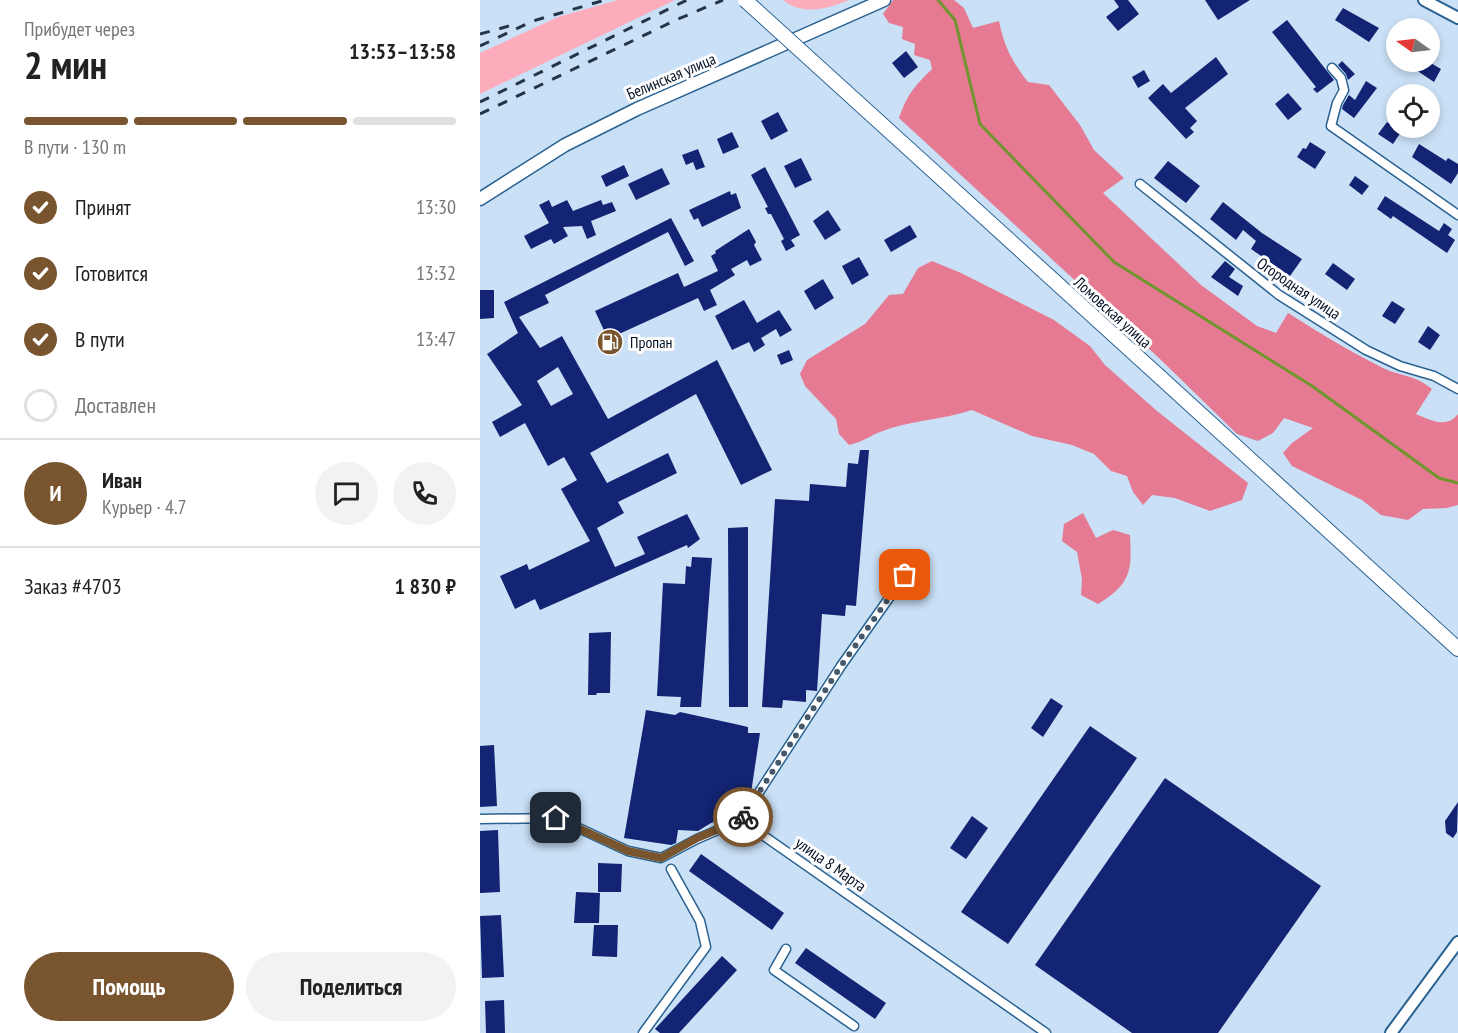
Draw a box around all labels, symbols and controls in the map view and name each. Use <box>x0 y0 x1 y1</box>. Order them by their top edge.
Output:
text: Прибудет через <box>24 16 135 42</box>
north arrow <box>1386 18 1440 72</box>
map controls <box>1386 18 1440 138</box>
text: 13:53–13:58 <box>349 37 456 65</box>
text: 2 мин <box>24 39 107 90</box>
street label: Белинская улица <box>624 48 718 104</box>
button: locate <box>1386 84 1440 138</box>
text: В пути · 130 m <box>24 134 126 160</box>
icon: check <box>24 191 57 224</box>
text: Принят <box>75 193 131 221</box>
text: 13:30 <box>416 194 456 220</box>
street label: Огородная улица <box>1253 253 1345 323</box>
icon: check <box>24 257 57 290</box>
text: Готовится <box>75 259 148 287</box>
text: 13:32 <box>416 260 456 286</box>
street label: Ломовская улица <box>1069 271 1156 352</box>
icon: check <box>24 323 57 356</box>
text: В пути <box>75 325 125 353</box>
text: 13:47 <box>416 326 456 352</box>
fuel station icon: Пропан <box>595 327 625 357</box>
place label: Пропан <box>630 332 673 352</box>
text: Доставлен <box>75 391 156 419</box>
button: chat <box>315 462 378 525</box>
button: phone <box>393 462 456 525</box>
text: Иван <box>102 466 142 494</box>
text: И <box>49 479 62 507</box>
text: Курьер · 4.7 <box>102 494 187 520</box>
pin <box>879 549 930 600</box>
icon: bag <box>888 558 921 591</box>
text: Заказ #4703 <box>24 572 122 600</box>
text: 1 830 ₽ <box>394 572 456 600</box>
courier <box>713 787 773 847</box>
pin <box>530 792 581 843</box>
icon: home <box>539 801 572 834</box>
icon: bike <box>727 801 760 834</box>
street label: улица 8 Марта <box>792 832 870 896</box>
button: Помощь <box>24 952 234 1021</box>
button: Поделиться <box>246 952 456 1021</box>

